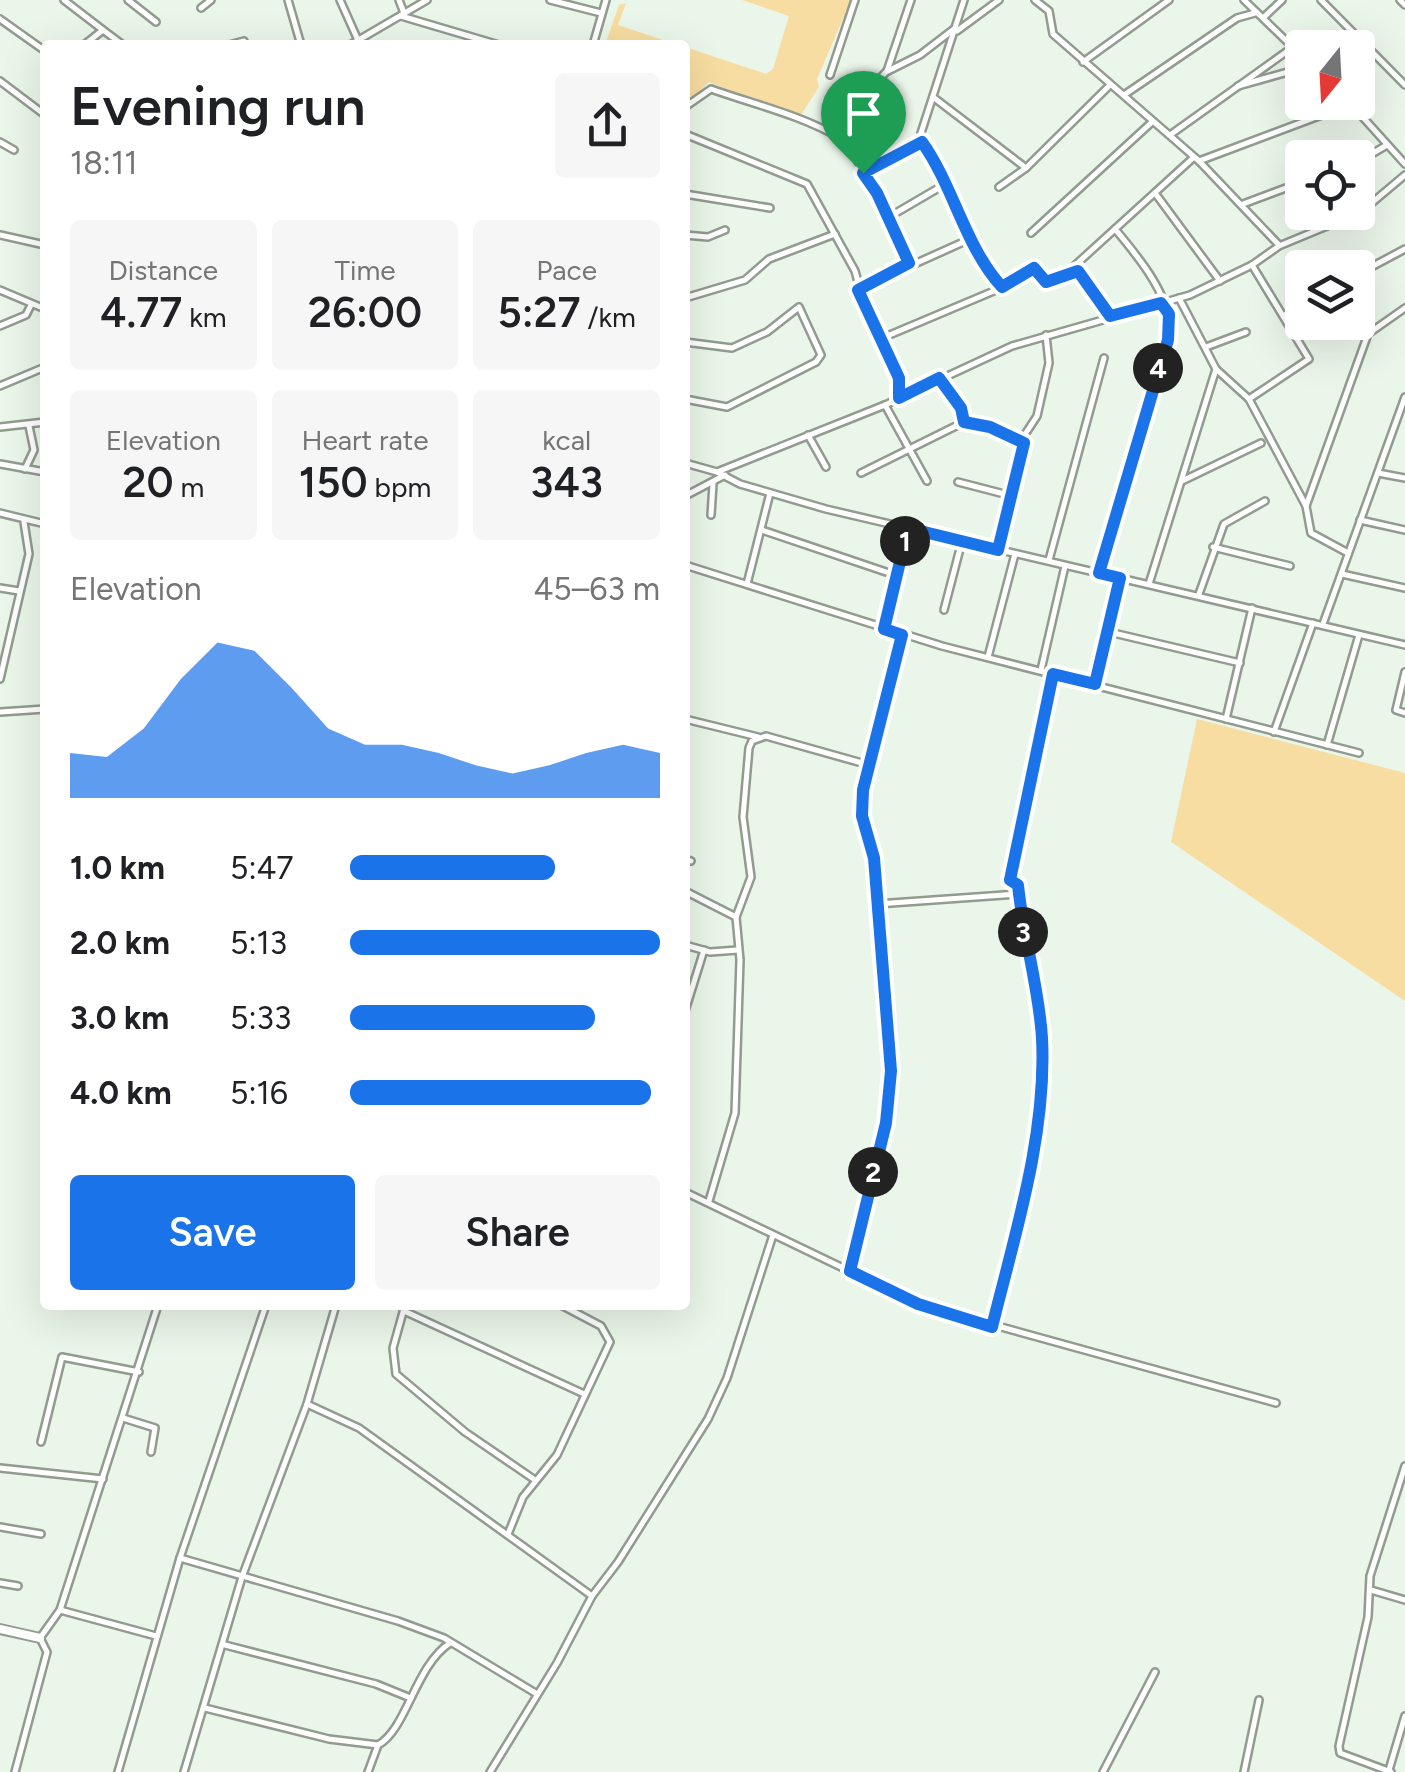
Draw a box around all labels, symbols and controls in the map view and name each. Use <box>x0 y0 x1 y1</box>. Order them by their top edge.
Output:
north arrow <box>1285 30 1375 120</box>
map controls <box>1285 30 1375 340</box>
pin <box>821 71 906 174</box>
text: Evening run <box>70 73 366 139</box>
button: share <box>555 73 660 178</box>
icon: arrive <box>836 86 891 141</box>
button: locate <box>1285 140 1375 230</box>
text: 18:11 <box>70 144 137 182</box>
button: layers <box>1285 250 1375 340</box>
text: Distance <box>108 253 218 287</box>
text: Time <box>334 253 396 287</box>
text: Pace <box>536 253 597 287</box>
text: 4.77 <box>100 287 182 338</box>
text: 26:00 <box>308 287 422 338</box>
text: 5:27 <box>497 287 581 338</box>
text: km <box>182 300 227 334</box>
text: /km <box>581 300 636 334</box>
pin: 4 <box>1133 343 1183 393</box>
text: 4 <box>1149 351 1167 385</box>
text: Elevation <box>106 423 221 457</box>
text: Heart rate <box>301 423 429 457</box>
text: kcal <box>542 423 591 457</box>
text: 20 <box>122 457 173 508</box>
text: 150 <box>299 457 368 508</box>
text: 343 <box>530 457 603 508</box>
text: m <box>173 470 204 504</box>
text: bpm <box>368 470 431 504</box>
pin: 1 <box>880 516 930 566</box>
text: 1 <box>899 524 911 558</box>
text: Elevation <box>70 570 202 608</box>
text: 45–63 m <box>533 570 660 608</box>
text: 1.0 km <box>70 849 165 887</box>
text: 5:47 <box>230 849 294 887</box>
pin: 3 <box>998 907 1048 957</box>
text: 3 <box>1015 915 1031 949</box>
text: 2.0 km <box>70 924 170 962</box>
text: 5:13 <box>230 924 287 962</box>
text: 3.0 km <box>70 999 169 1037</box>
text: 5:33 <box>230 999 291 1037</box>
text: 4.0 km <box>70 1074 172 1112</box>
text: 5:16 <box>230 1074 288 1112</box>
pin: 2 <box>848 1147 898 1197</box>
text: 2 <box>865 1155 881 1189</box>
button: Save <box>70 1175 355 1290</box>
button: Share <box>375 1175 660 1290</box>

